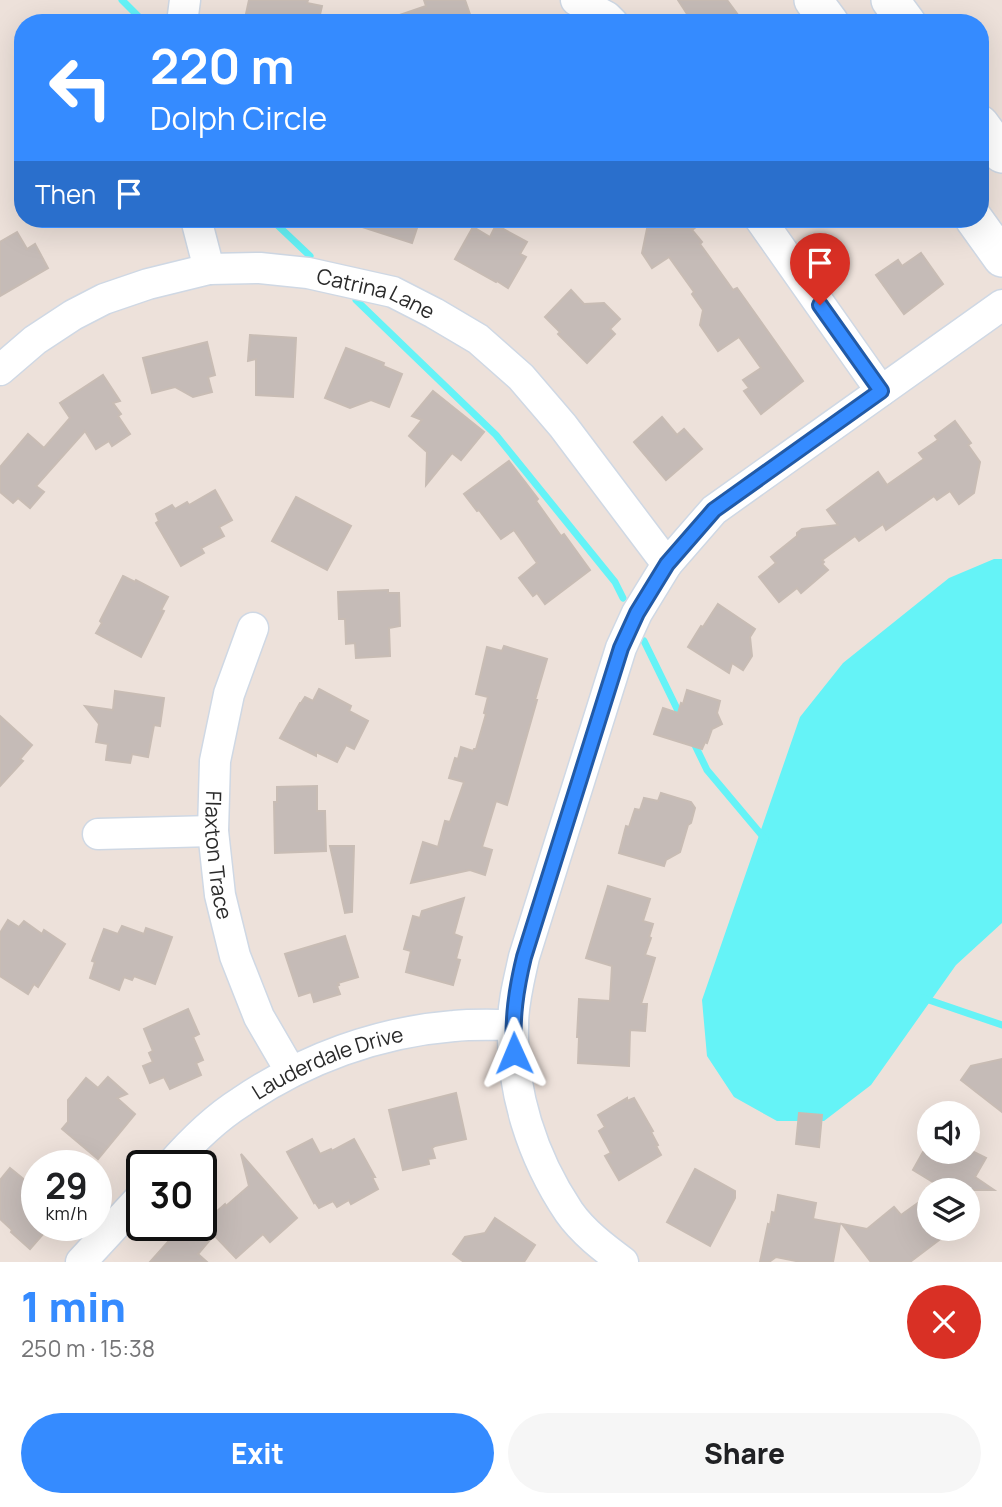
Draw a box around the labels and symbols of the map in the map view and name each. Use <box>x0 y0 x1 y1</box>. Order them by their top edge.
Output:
pin <box>790 233 850 305</box>
street label: Catrina Lane <box>314 261 440 325</box>
street label: Flaxton Trace <box>199 790 239 922</box>
position arrow <box>477 1016 551 1090</box>
street label: Lauderdale Drive <box>246 1020 406 1105</box>
speed limit sign: 30 <box>126 1150 217 1241</box>

